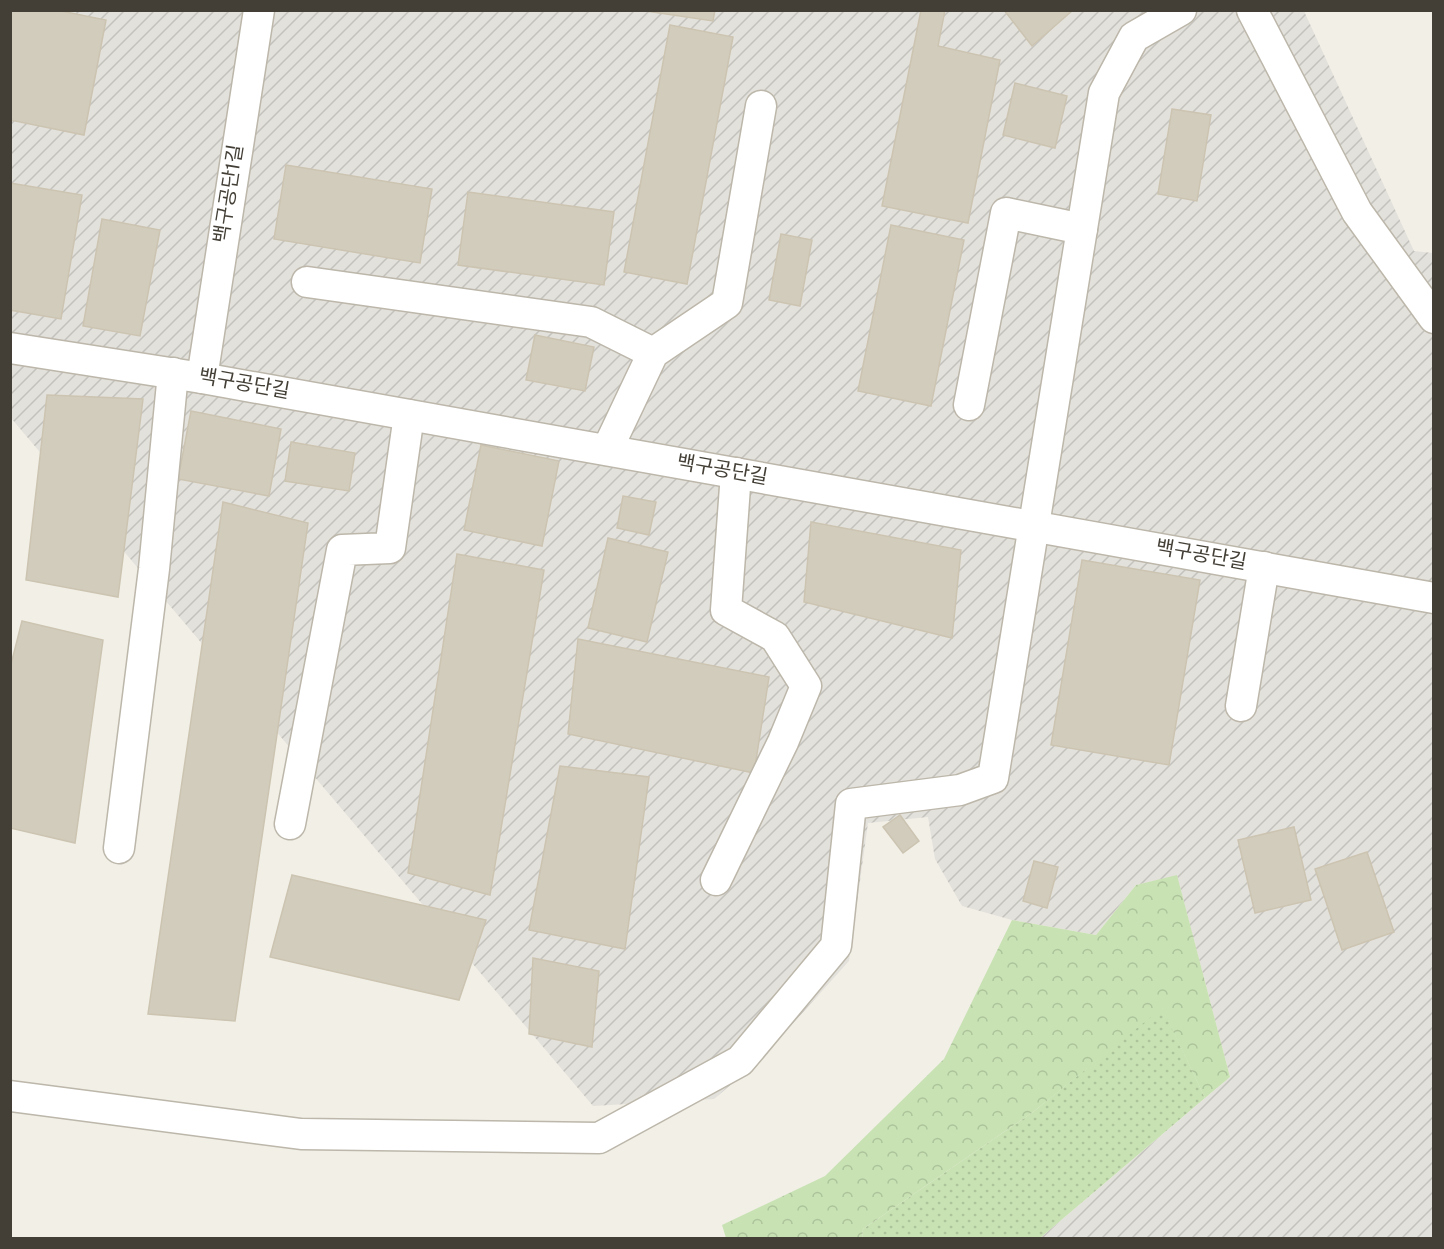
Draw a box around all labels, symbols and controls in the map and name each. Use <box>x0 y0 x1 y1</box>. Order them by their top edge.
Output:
street label: 백구공단1길 <box>209 143 251 245</box>
street label: 백구공단길 <box>196 364 292 406</box>
street label: 백구공단길 <box>674 450 770 492</box>
street label: 백구공단길 <box>1153 535 1249 577</box>

